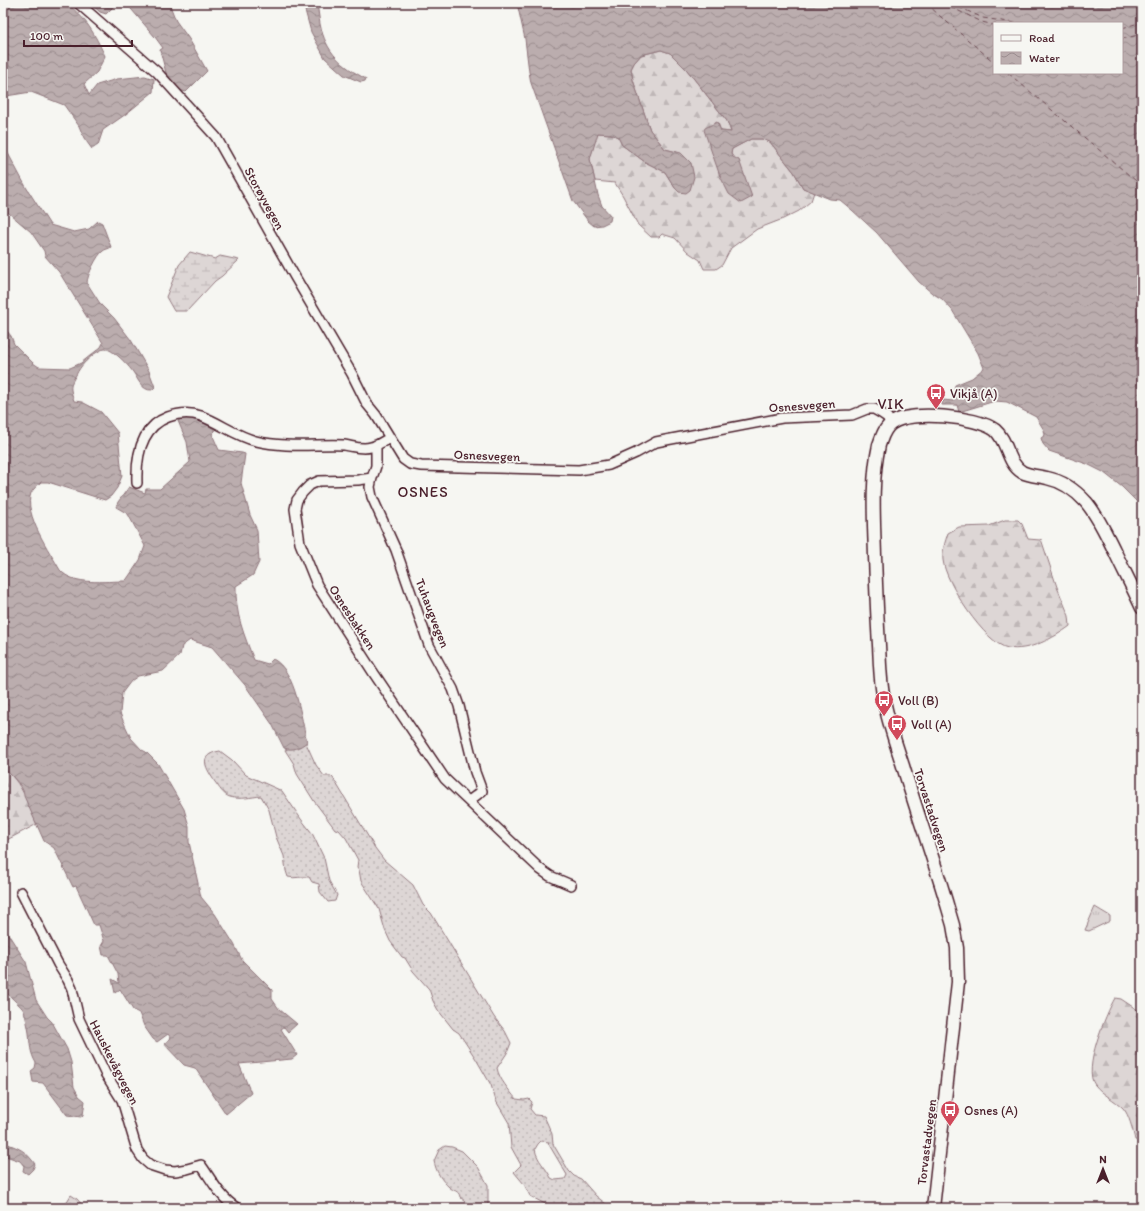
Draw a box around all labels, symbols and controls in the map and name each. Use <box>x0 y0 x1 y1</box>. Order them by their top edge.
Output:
scale bar <box>24 22 132 48</box>
legend <box>993 22 1123 74</box>
text: 100 m <box>30 29 63 43</box>
text: Road <box>1029 31 1055 45</box>
text: Water <box>1029 51 1060 65</box>
street label: Storøyvegen <box>241 164 288 233</box>
bus stop icon: Vikjå (A) <box>925 382 947 410</box>
place label: Vikjå (A) <box>950 386 997 401</box>
district label: VIK <box>877 395 905 413</box>
street label: Osnesvegen <box>768 396 836 415</box>
street label: Osnesvegen <box>453 447 521 464</box>
district label: OSNES <box>397 483 449 501</box>
street label: Tuhaugvegen <box>412 577 453 650</box>
street label: Osnesbakken <box>326 582 379 653</box>
bus stop icon: Voll (B) <box>873 689 895 717</box>
place label: Voll (B) <box>898 693 939 708</box>
bus stop icon: Voll (A) <box>886 713 908 741</box>
place label: Voll (A) <box>911 717 952 732</box>
street label: Torvastadvegen <box>911 767 952 854</box>
street label: Hauskevågvegen <box>87 1017 143 1108</box>
street label: Torvastadvegen <box>914 1098 939 1186</box>
bus stop icon: Osnes (A) <box>939 1099 961 1127</box>
place label: Osnes (A) <box>964 1103 1018 1118</box>
north arrow <box>1083 1149 1123 1189</box>
text: N <box>1099 1153 1107 1166</box>

